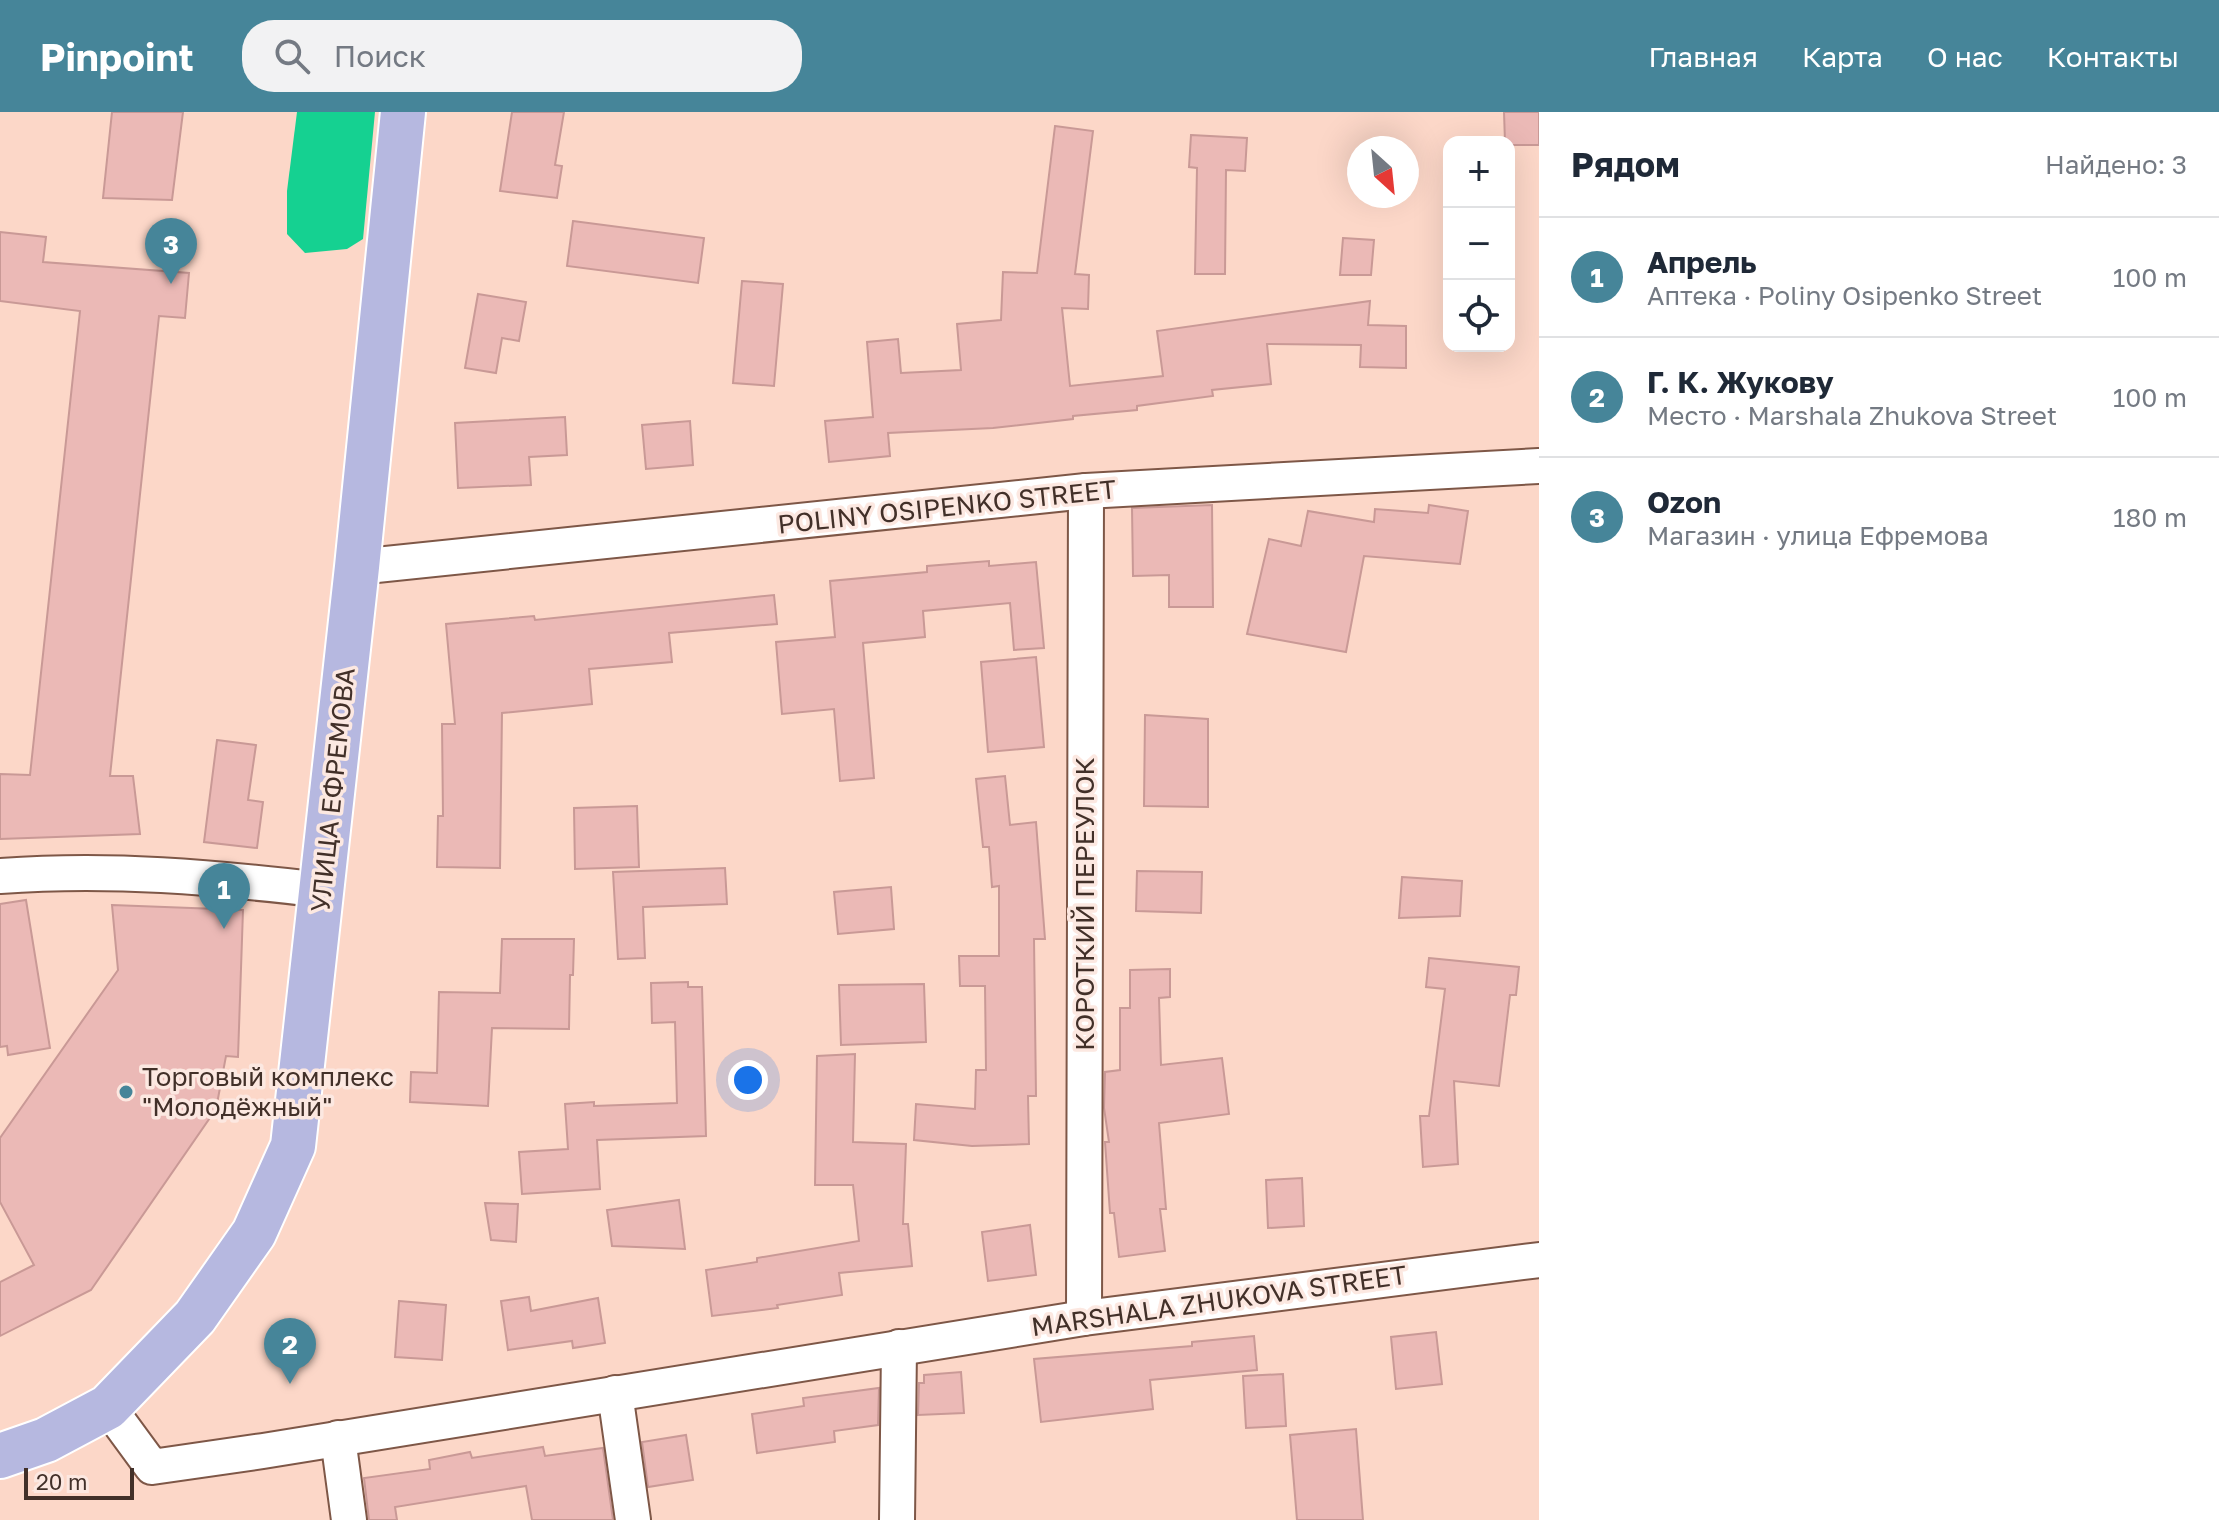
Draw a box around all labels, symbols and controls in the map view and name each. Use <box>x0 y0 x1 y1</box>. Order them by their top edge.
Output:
search box <box>242 20 802 92</box>
text: Pinpoint <box>40 34 194 79</box>
icon: search <box>270 34 314 78</box>
text: Поиск <box>334 38 426 74</box>
text: Главная <box>1648 40 1758 73</box>
text: Карта <box>1802 40 1883 73</box>
text: О нас <box>1927 40 2003 73</box>
text: Контакты <box>2047 40 2179 73</box>
north arrow <box>1347 136 1419 208</box>
map controls <box>1443 136 1515 352</box>
button: + <box>1443 136 1515 208</box>
text: Рядом <box>1571 144 1680 184</box>
text: Найдено: 3 <box>2045 149 2187 180</box>
button: − <box>1443 208 1515 280</box>
pin: 3 <box>145 218 197 284</box>
text: Апрель <box>1647 244 1757 280</box>
text: 1 <box>1590 262 1604 293</box>
text: 100 m <box>2113 262 2187 293</box>
button: locate <box>1443 280 1515 352</box>
text: Аптека · Poliny Osipenko Street <box>1647 280 2042 311</box>
text: Г. К. Жукову <box>1647 364 1834 400</box>
text: 2 <box>1589 382 1605 413</box>
text: 100 m <box>2113 382 2187 413</box>
text: Место · Marshala Zhukova Street <box>1647 400 2057 431</box>
street label: POLINY OSIPENKO STREET <box>776 473 1118 540</box>
text: Ozon <box>1647 484 1721 520</box>
text: 3 <box>1589 502 1605 533</box>
text: 180 m <box>2113 502 2187 533</box>
text: Магазин · улица Ефремова <box>1647 520 1989 551</box>
street label: УЛИЦА ЕФРЕМОВА <box>304 666 361 914</box>
street label: КОРОТКИЙ ПЕРЕУЛОК <box>1069 757 1100 1051</box>
pin: 1 <box>198 863 250 929</box>
your location <box>728 1060 768 1100</box>
place label: Торговый комплекс "Молодёжный" <box>142 1061 394 1122</box>
marker: Торговый комплекс "Молодёжный" <box>117 1083 135 1101</box>
street label: MARSHALA ZHUKOVA STREET <box>1029 1259 1409 1342</box>
pin: 2 <box>264 1318 316 1384</box>
scale bar <box>24 1464 134 1500</box>
text: 20 m <box>36 1468 87 1495</box>

